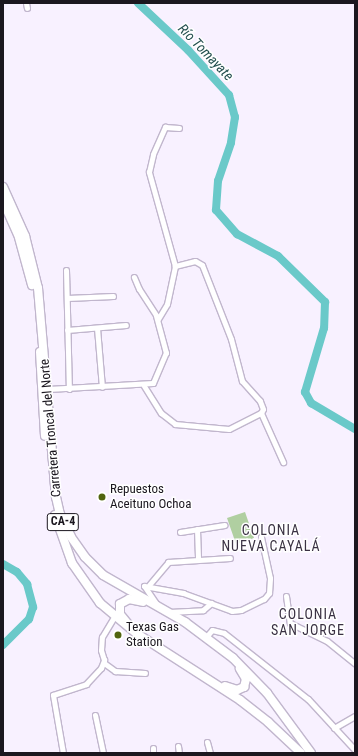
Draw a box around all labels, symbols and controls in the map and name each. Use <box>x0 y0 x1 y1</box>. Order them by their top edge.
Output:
water label: Río Tomayate <box>175 20 237 84</box>
street label: Carretera Troncal del Norte <box>37 358 65 498</box>
place label: Repuestos Aceituno Ochoa <box>110 482 191 513</box>
marker: Repuestos Aceituno Ochoa <box>97 492 107 502</box>
road number: CA-4 <box>46 512 80 532</box>
district label: COLONIA NUEVA CAYALÁ <box>221 522 321 554</box>
district label: COLONIA SAN JORGE <box>271 606 345 638</box>
place label: Texas Gas Station <box>126 620 179 651</box>
marker: Texas Gas Station <box>113 630 123 640</box>

